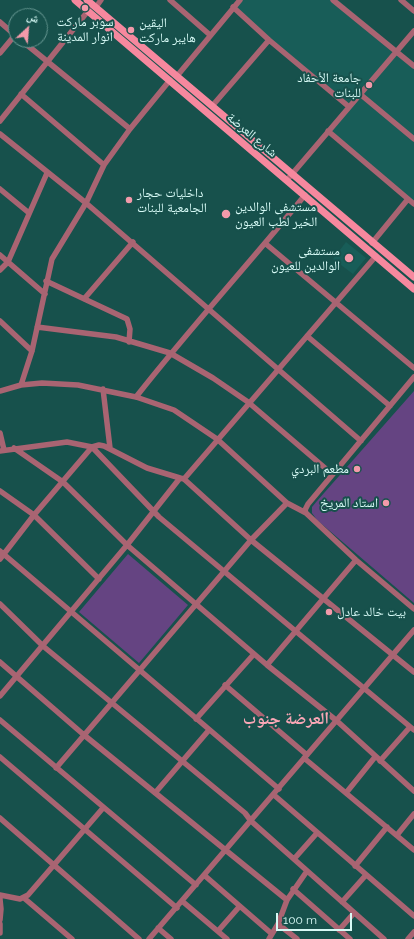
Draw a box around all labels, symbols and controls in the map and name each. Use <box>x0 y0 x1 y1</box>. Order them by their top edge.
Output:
marker: سوبر ماركت انوار المدينة <box>80 3 90 13</box>
north arrow <box>8 8 48 48</box>
text: ش <box>25 9 41 26</box>
place label: سوبر ماركت انوار المدينة <box>56 14 114 45</box>
place label: اليقين هايبر ماركت <box>139 15 196 46</box>
marker: اليقين هايبر ماركت <box>126 25 136 35</box>
place label: جامعة الأحفاد للبنات <box>297 70 361 101</box>
marker: جامعة الأحفاد للبنات <box>364 80 374 90</box>
street label: شارع العرضة <box>224 110 280 160</box>
place label: داخليات حجار الجامعية للبنات <box>137 185 207 216</box>
marker: داخليات حجار الجامعية للبنات <box>124 195 134 205</box>
place label: مستشفى الوالدين الخير لطب العيون <box>235 199 317 230</box>
marker: مستشفى الوالدين الخير لطب العيون <box>220 208 232 220</box>
place label: مستشفى الوالدين للعيون <box>271 243 340 274</box>
marker: مستشفى الوالدين للعيون <box>343 252 355 264</box>
place label: مطعم البردي <box>291 461 349 477</box>
marker: مطعم البردي <box>352 464 362 474</box>
place label: استاد المريخ <box>320 495 378 511</box>
marker: استاد المريخ <box>381 498 391 508</box>
place label: بيت خالد عادل <box>337 604 406 620</box>
marker: بيت خالد عادل <box>324 607 334 617</box>
district label: العرضة جنوب <box>243 709 329 729</box>
scale bar <box>278 905 354 931</box>
text: 100 m <box>283 913 317 927</box>

